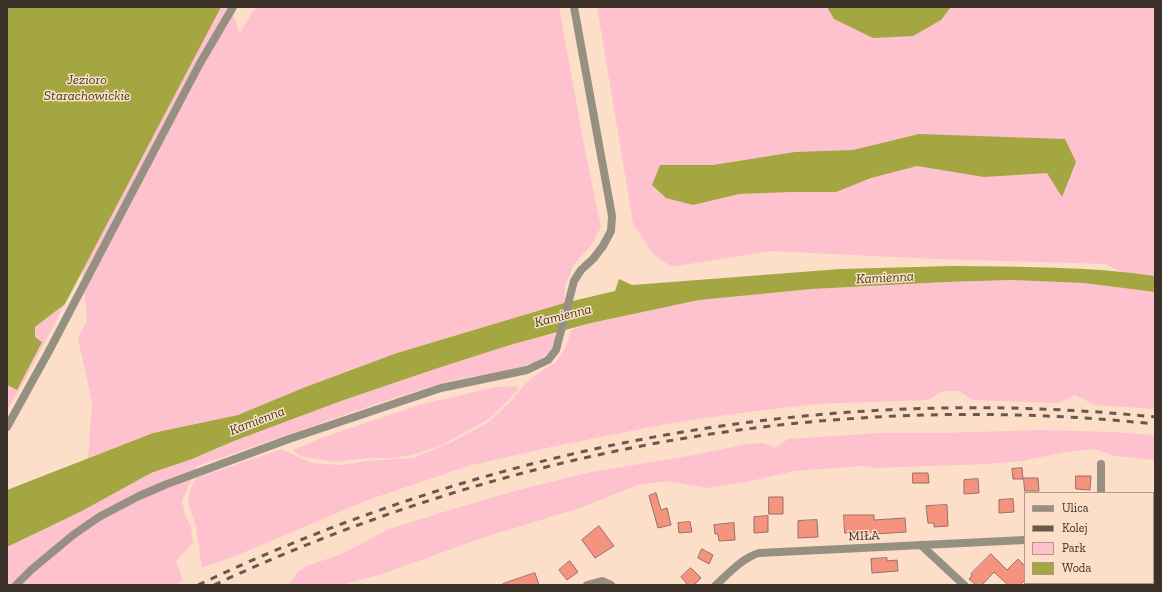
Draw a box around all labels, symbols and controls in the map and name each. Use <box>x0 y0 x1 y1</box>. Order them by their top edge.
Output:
water label: Jezioro Starachowickie <box>44 72 130 104</box>
water label: Kamienna <box>856 268 914 288</box>
water label: Kamienna <box>533 301 593 331</box>
water label: Kamienna <box>227 403 287 439</box>
legend <box>1024 492 1154 584</box>
text: Ulica <box>1062 501 1089 515</box>
text: Kolej <box>1062 521 1087 535</box>
street label: MIŁA <box>848 528 880 544</box>
text: Park <box>1062 541 1086 555</box>
text: Woda <box>1062 561 1091 575</box>

